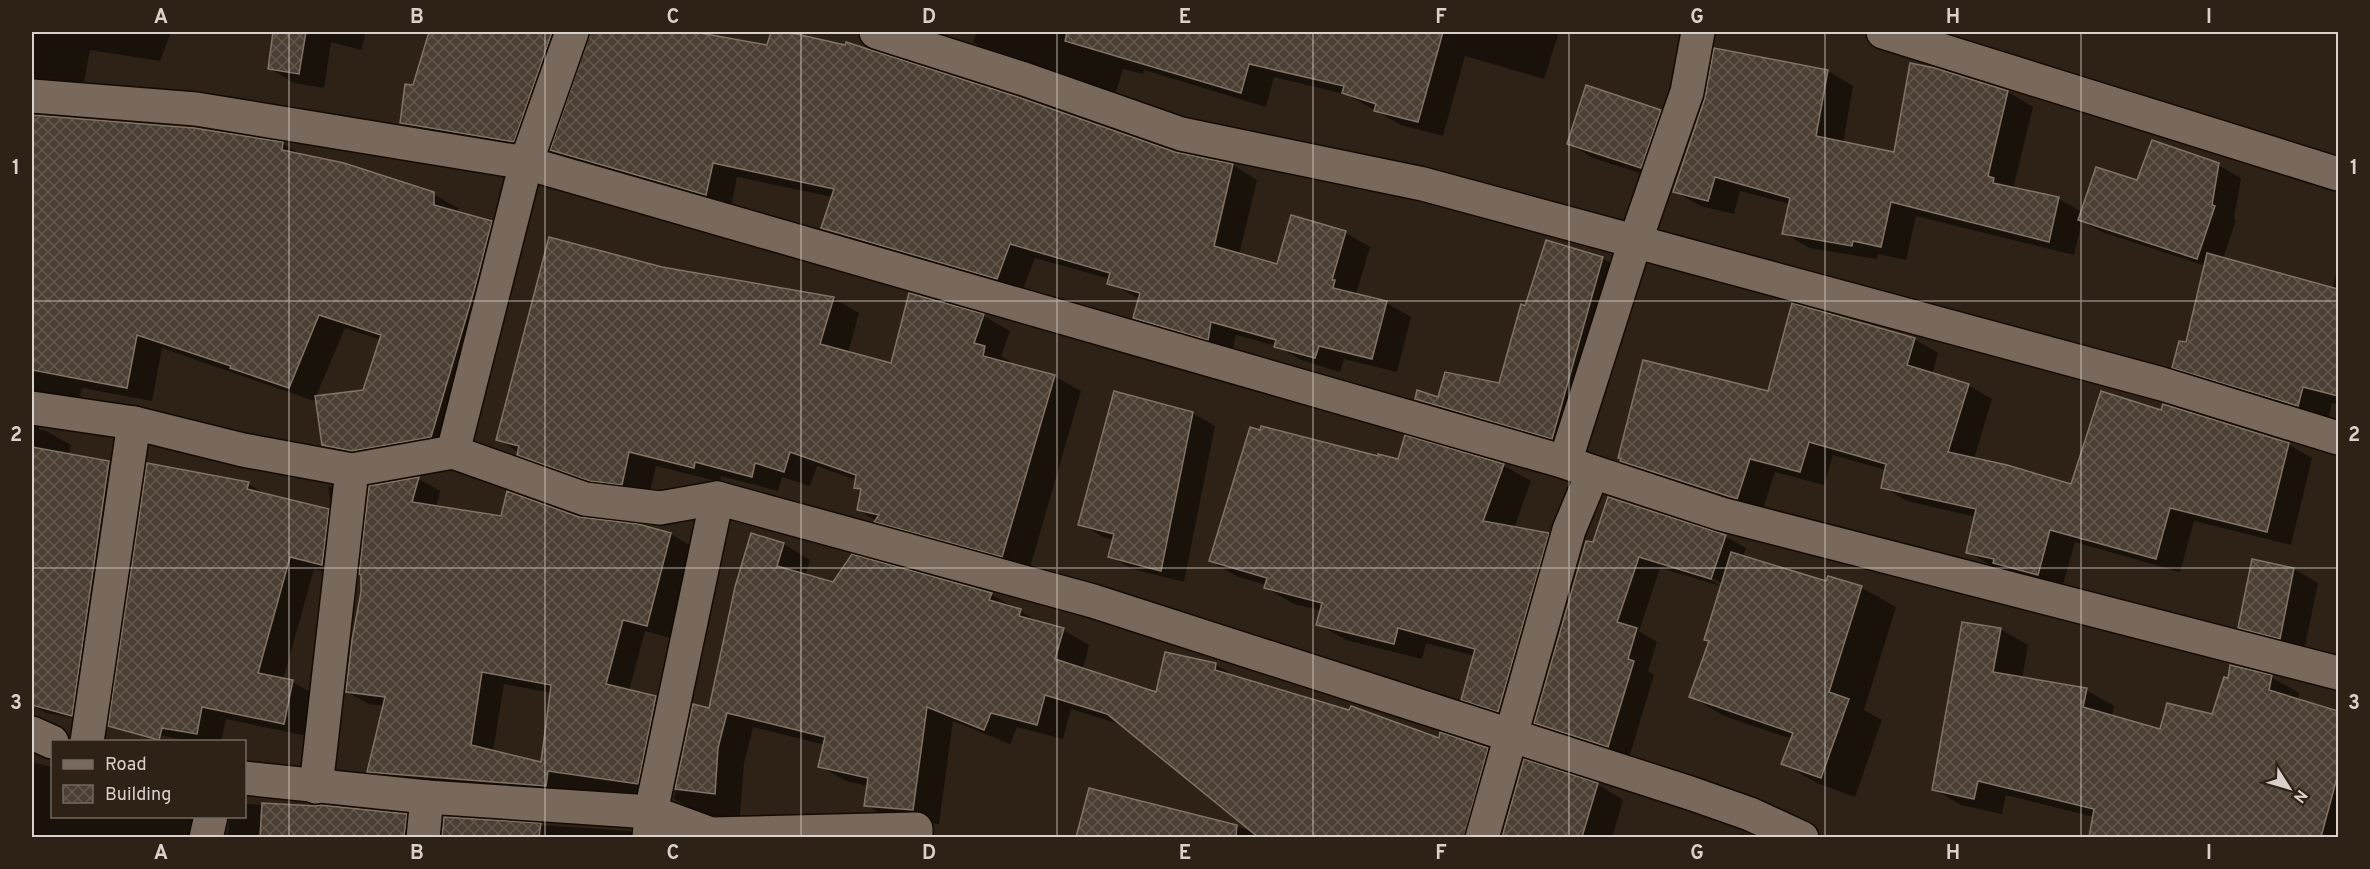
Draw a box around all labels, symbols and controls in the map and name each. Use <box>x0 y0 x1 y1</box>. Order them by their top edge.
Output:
text: A <box>154 5 168 31</box>
text: B <box>410 5 424 31</box>
text: C <box>667 5 679 31</box>
text: D <box>922 5 936 31</box>
text: E <box>1179 5 1191 31</box>
text: F <box>1435 5 1447 31</box>
text: G <box>1690 5 1704 31</box>
text: H <box>1946 5 1960 31</box>
text: I <box>2206 5 2212 31</box>
text: 1 <box>12 156 20 182</box>
text: 1 <box>2350 156 2358 182</box>
text: 2 <box>10 423 22 449</box>
text: 2 <box>2348 423 2360 449</box>
text: 3 <box>10 691 22 717</box>
text: 3 <box>2348 691 2360 717</box>
legend <box>51 740 246 818</box>
text: Road <box>105 754 147 777</box>
north arrow <box>2259 758 2319 818</box>
text: Building <box>105 784 171 807</box>
text: N <box>2288 785 2311 806</box>
text: A <box>154 841 168 867</box>
text: B <box>410 841 424 867</box>
text: C <box>667 841 679 867</box>
text: D <box>922 841 936 867</box>
text: E <box>1179 841 1191 867</box>
text: F <box>1435 841 1447 867</box>
text: G <box>1690 841 1704 867</box>
text: H <box>1946 841 1960 867</box>
text: I <box>2206 841 2212 867</box>

